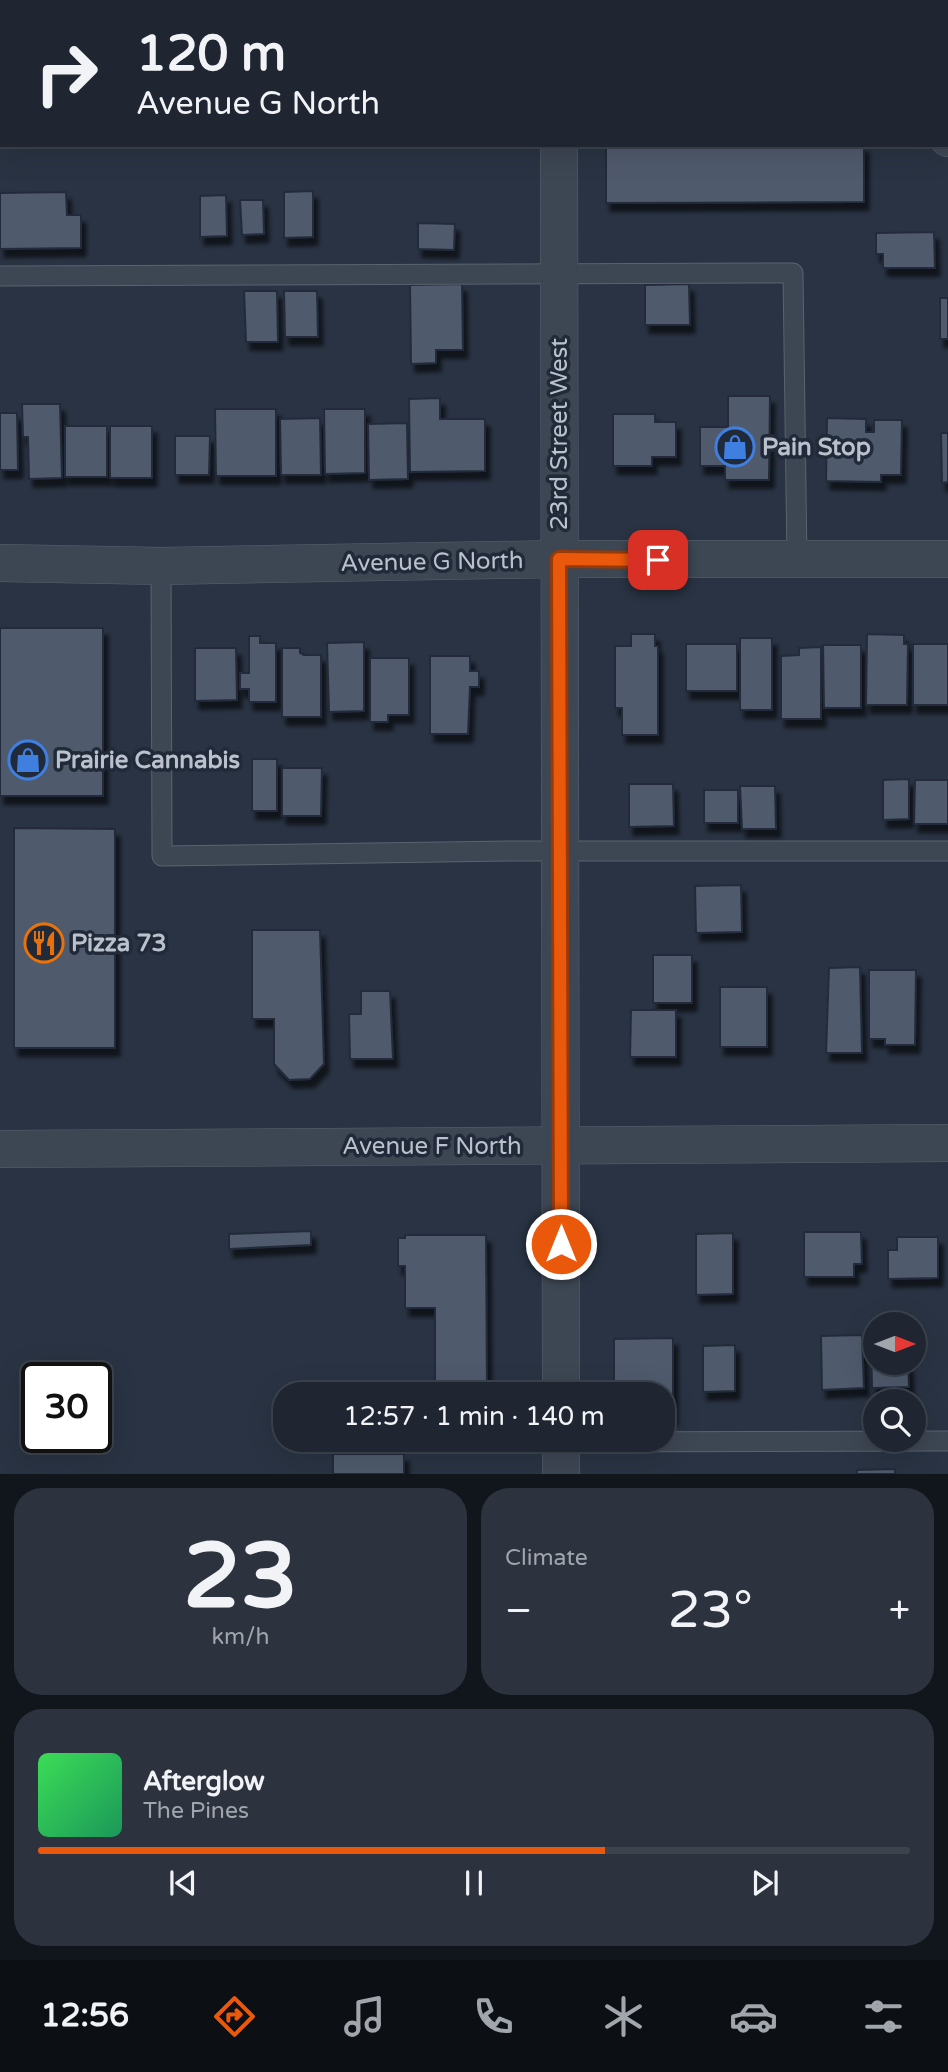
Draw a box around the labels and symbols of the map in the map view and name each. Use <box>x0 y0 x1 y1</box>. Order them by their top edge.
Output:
street label: 23rd Street West <box>545 338 574 530</box>
shop icon: Pain Stop <box>714 426 756 468</box>
place label: Pain Stop <box>762 433 871 462</box>
pin <box>628 530 688 590</box>
street label: Avenue G North <box>340 546 524 578</box>
shop icon: Prairie Cannabis <box>7 739 49 781</box>
place label: Prairie Cannabis <box>55 746 240 775</box>
restaurant icon: Pizza 73 <box>23 922 65 964</box>
place label: Pizza 73 <box>71 929 167 958</box>
street label: Avenue F North <box>342 1132 522 1161</box>
position arrow <box>524 1207 598 1281</box>
north arrow <box>863 1312 926 1376</box>
speed limit sign: 30 <box>21 1362 112 1453</box>

